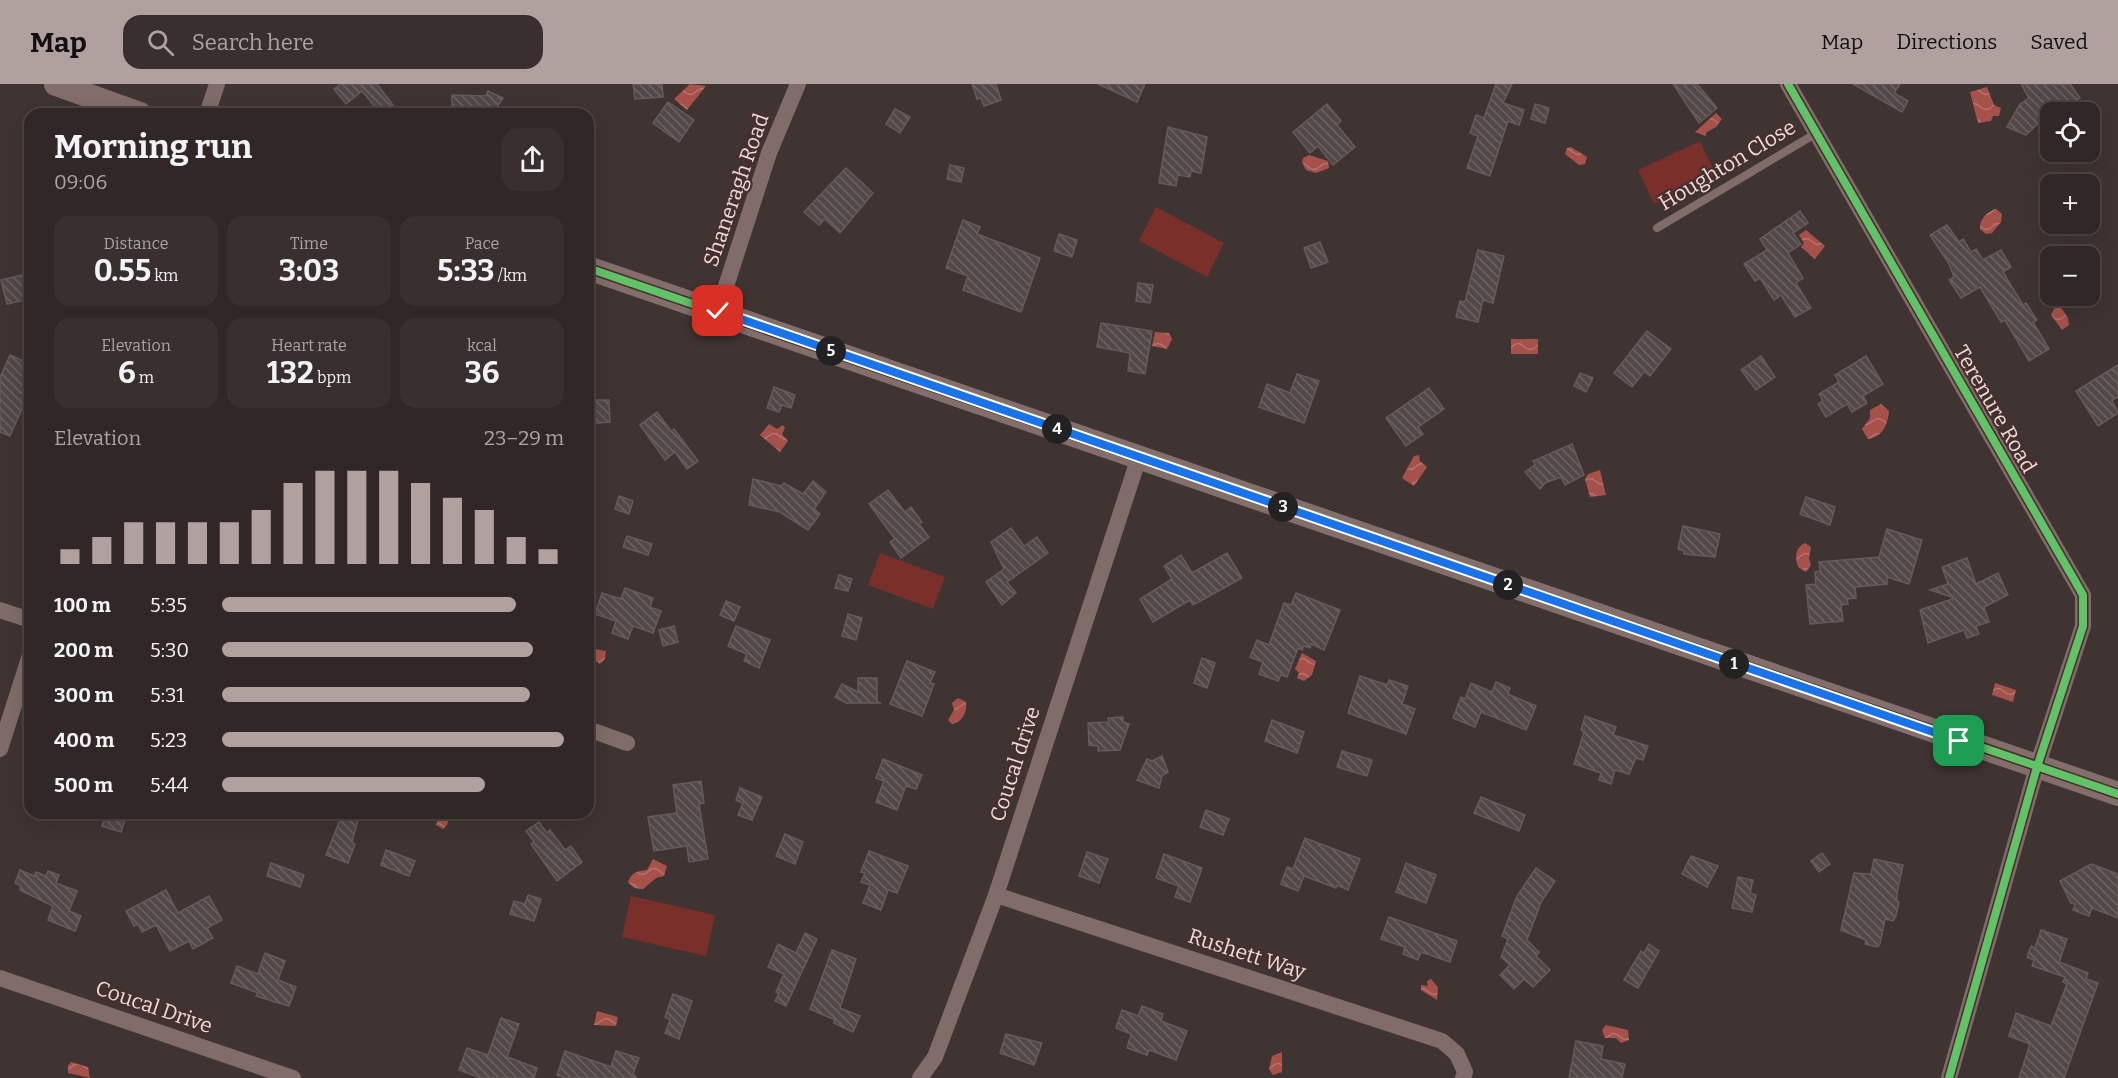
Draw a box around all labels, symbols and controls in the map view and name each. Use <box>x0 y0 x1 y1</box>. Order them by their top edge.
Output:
search box <box>123 15 543 69</box>
text: Map <box>30 26 87 59</box>
icon: search <box>144 26 177 59</box>
text: Search here <box>192 29 314 56</box>
text: Map <box>1821 29 1863 55</box>
text: Directions <box>1896 29 1997 55</box>
text: Saved <box>2030 29 2088 55</box>
map controls <box>2040 102 2100 306</box>
button: locate <box>2040 102 2100 162</box>
street label: Shaneragh Road <box>698 110 774 270</box>
street label: Houghton Close <box>1654 114 1800 216</box>
text: Morning run <box>54 127 252 167</box>
button: share <box>501 128 564 191</box>
text: 09:06 <box>54 170 107 194</box>
button: + <box>2040 174 2100 234</box>
text: Distance <box>104 234 168 253</box>
text: Time <box>290 234 328 253</box>
text: Pace <box>465 234 499 253</box>
button: − <box>2040 246 2100 306</box>
text: 0.55 <box>94 253 151 289</box>
text: 3:03 <box>279 253 339 289</box>
text: 5:33 <box>437 253 494 289</box>
text: km <box>151 266 178 285</box>
text: /km <box>494 266 527 285</box>
pin <box>692 285 743 336</box>
icon: check <box>701 294 734 327</box>
text: Elevation <box>101 336 171 355</box>
text: Heart rate <box>271 336 347 355</box>
text: kcal <box>467 336 497 355</box>
pin: 5 <box>816 336 846 366</box>
text: 5 <box>827 341 835 360</box>
street label: Terenure Road <box>1948 341 2042 477</box>
text: 6 <box>118 355 136 391</box>
text: 132 <box>267 355 314 391</box>
text: 36 <box>464 355 500 391</box>
text: m <box>136 368 154 387</box>
text: bpm <box>314 368 351 387</box>
pin: 4 <box>1042 414 1072 444</box>
text: 4 <box>1052 419 1062 438</box>
text: Elevation <box>54 426 141 450</box>
text: 23–29 m <box>484 426 564 450</box>
pin: 3 <box>1268 492 1298 522</box>
text: 3 <box>1278 497 1288 516</box>
pin: 2 <box>1493 570 1523 600</box>
text: 2 <box>1503 575 1513 594</box>
text: 100 m <box>54 593 111 617</box>
text: 5:35 <box>150 593 187 617</box>
text: 200 m <box>54 638 113 662</box>
text: 5:30 <box>150 638 189 662</box>
pin: 1 <box>1719 649 1749 679</box>
text: 1 <box>1731 654 1737 673</box>
text: 300 m <box>54 683 114 707</box>
text: 5:31 <box>150 683 184 707</box>
street label: Coucal drive <box>984 703 1046 825</box>
pin <box>1933 715 1984 766</box>
icon: arrive <box>1942 724 1975 757</box>
text: 400 m <box>54 728 114 752</box>
text: 5:23 <box>150 728 187 752</box>
text: 500 m <box>54 773 113 797</box>
text: 5:44 <box>150 773 188 797</box>
street label: Rushett Way <box>1185 923 1310 986</box>
street label: Coucal Drive <box>92 975 216 1039</box>

